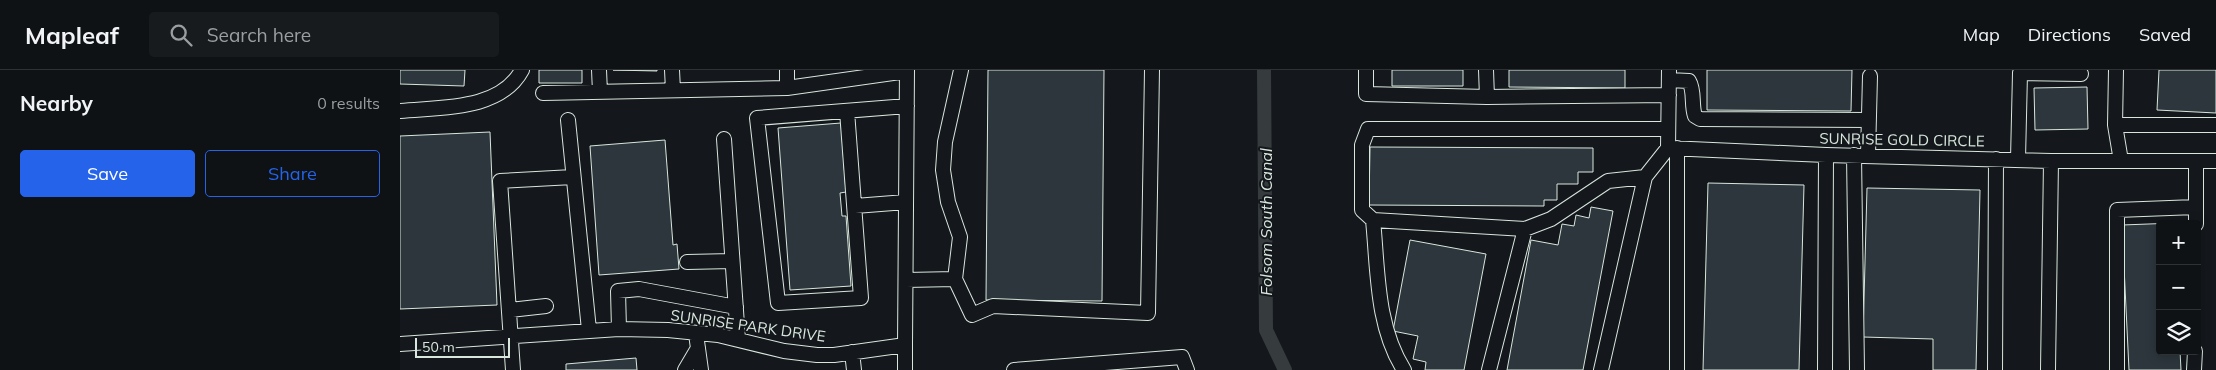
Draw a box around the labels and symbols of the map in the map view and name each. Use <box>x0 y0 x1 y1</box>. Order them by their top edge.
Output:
street label: SUNRISE GOLD CIRCLE <box>1819 129 1985 150</box>
water label: Folsom South Canal <box>1256 148 1276 296</box>
street label: SUNRISE PARK DRIVE <box>669 305 827 346</box>
scale bar <box>415 335 510 358</box>

